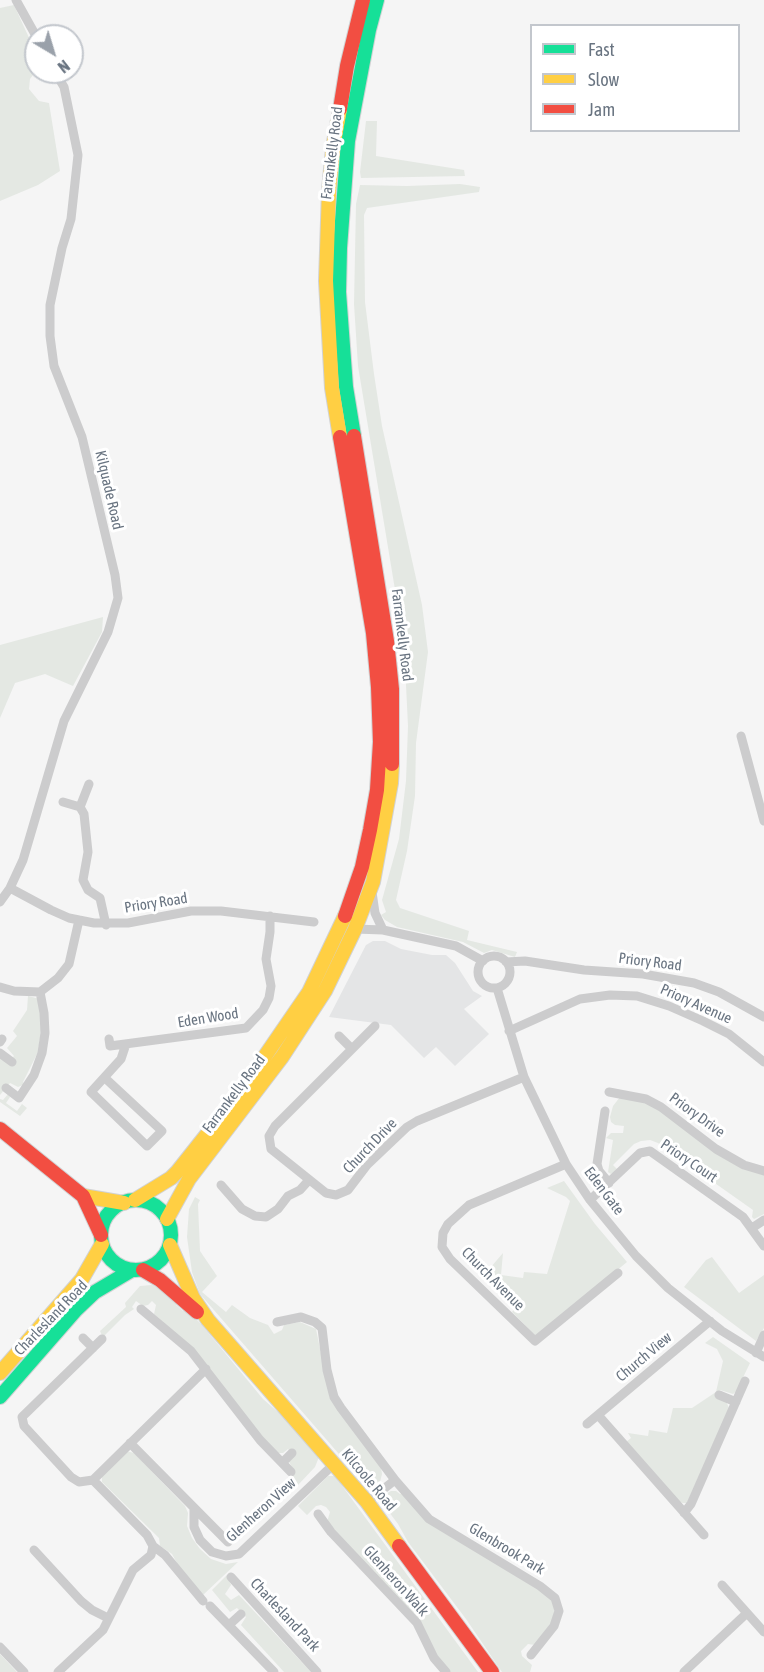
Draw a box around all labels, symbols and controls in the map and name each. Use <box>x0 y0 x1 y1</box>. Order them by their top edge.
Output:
north arrow <box>24 24 84 84</box>
legend <box>530 24 740 132</box>
text: Fast <box>588 39 615 60</box>
text: N <box>55 57 73 77</box>
text: Slow <box>588 69 619 90</box>
text: Jam <box>588 99 615 120</box>
street label: Farrankelly Road <box>317 106 347 200</box>
street label: Kilquade Road <box>91 449 127 531</box>
street label: Farrankelly Road <box>387 588 417 682</box>
street label: Priory Road <box>123 889 189 917</box>
street label: Priory Road <box>617 949 683 975</box>
street label: Priory Avenue <box>657 980 735 1028</box>
street label: Eden Wood <box>176 1004 240 1032</box>
street label: Farrankelly Road <box>199 1051 269 1137</box>
street label: Priory Drive <box>666 1089 728 1141</box>
street label: Church Drive <box>339 1115 401 1177</box>
street label: Priory Court <box>657 1135 721 1187</box>
street label: Eden Gate <box>580 1163 628 1219</box>
street label: Church Avenue <box>458 1244 528 1314</box>
street label: Charlesland Road <box>11 1277 91 1359</box>
street label: Church View <box>613 1329 675 1385</box>
street label: Kilcoole Road <box>338 1445 400 1515</box>
street label: Glenheron View <box>223 1474 299 1546</box>
street label: Glenbrook Park <box>466 1519 548 1579</box>
street label: Glenheron Walk <box>360 1542 432 1620</box>
street label: Charlesland Park <box>246 1575 324 1655</box>

